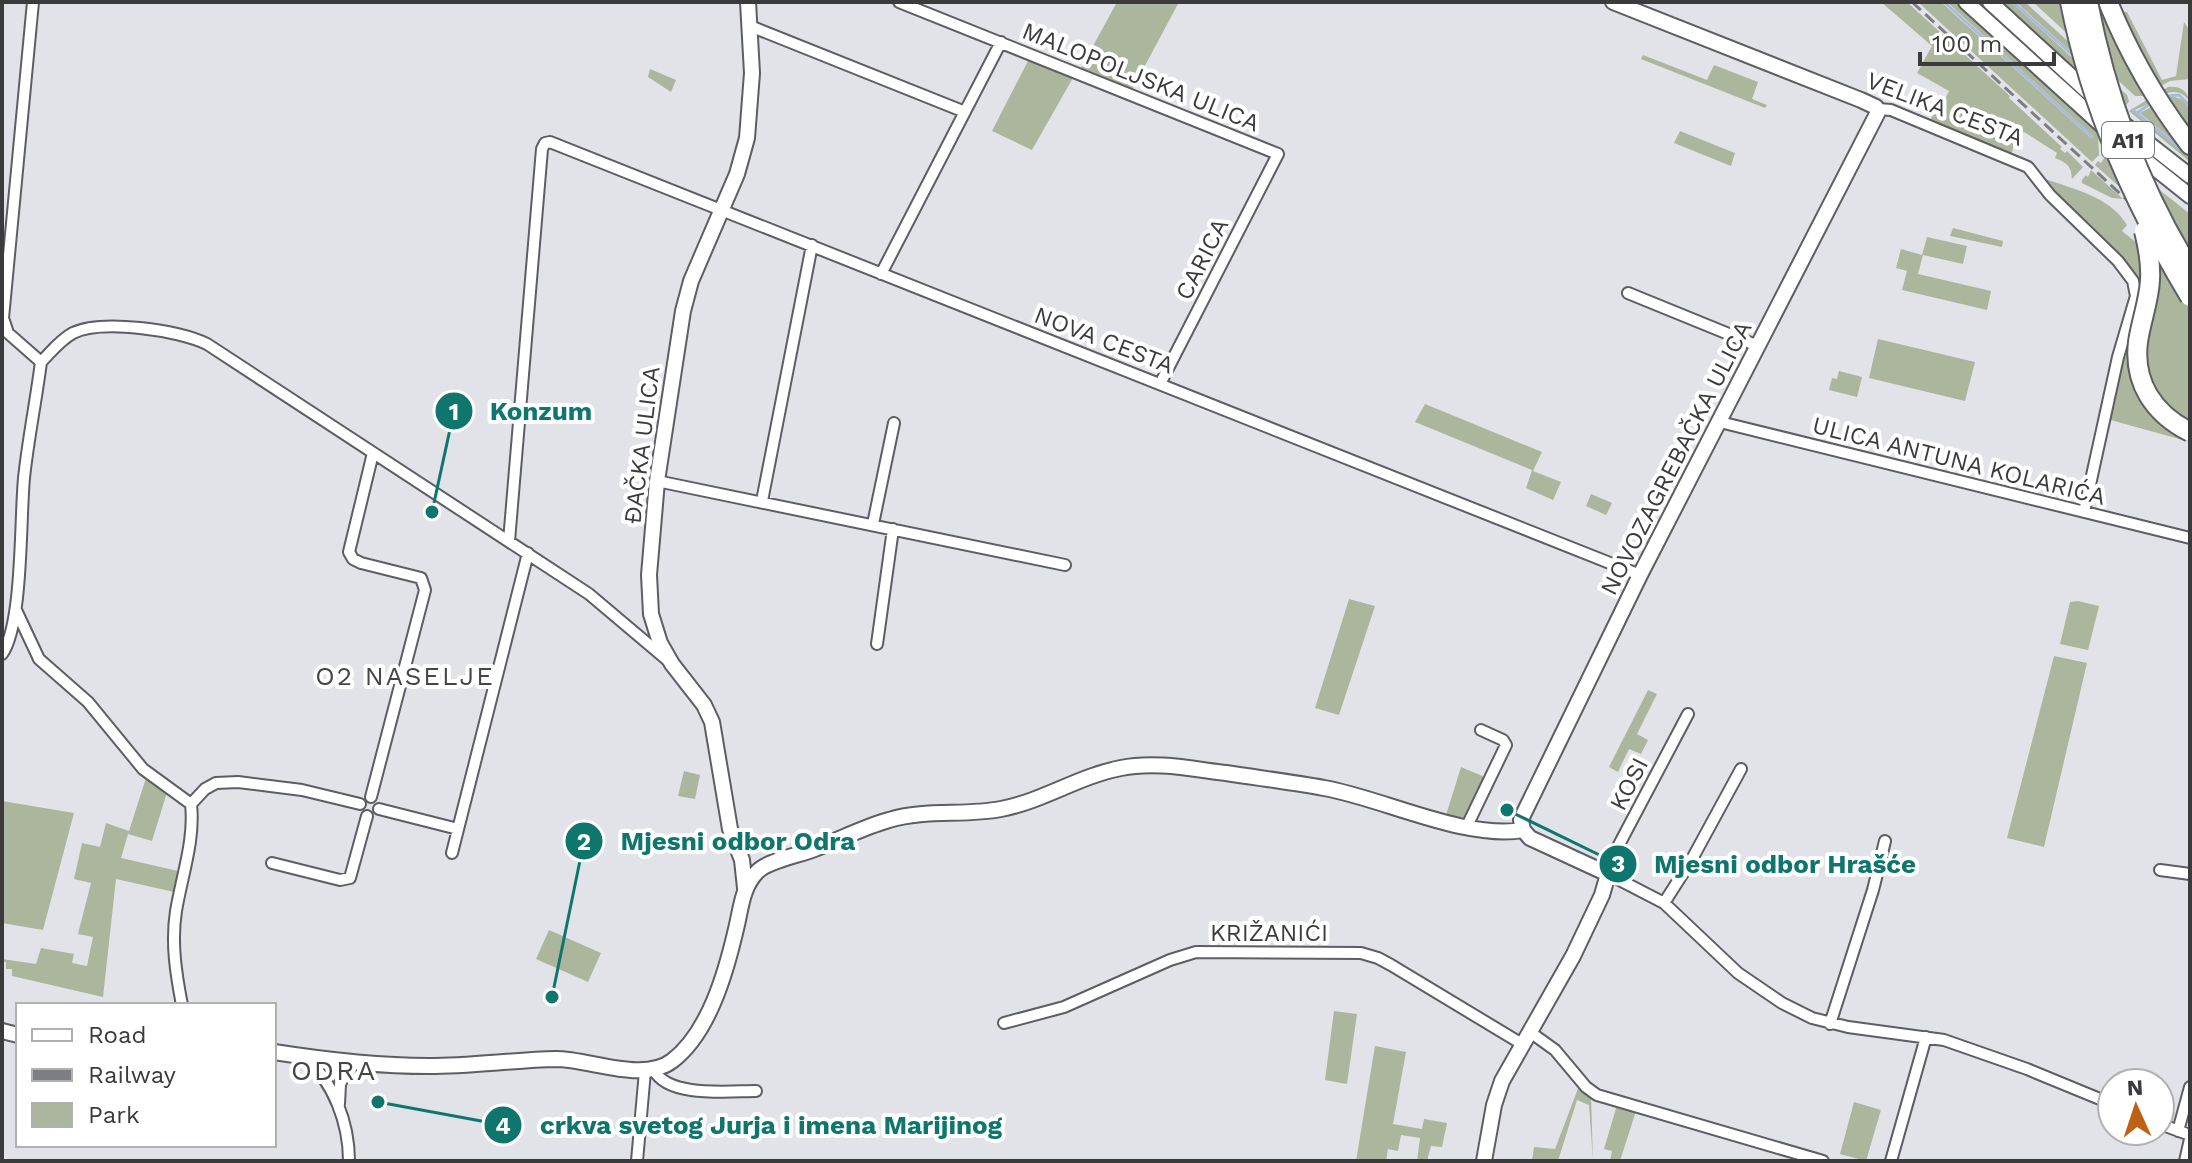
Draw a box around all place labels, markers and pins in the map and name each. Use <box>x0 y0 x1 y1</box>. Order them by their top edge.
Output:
callout: Konzum <box>434 386 609 436</box>
callout: Mjesni odbor Odra <box>564 816 872 866</box>
callout: Mjesni odbor Hrašće <box>1598 839 1932 889</box>
callout: crkva svetog Jurja i imena Marijinog <box>483 1100 1019 1150</box>

